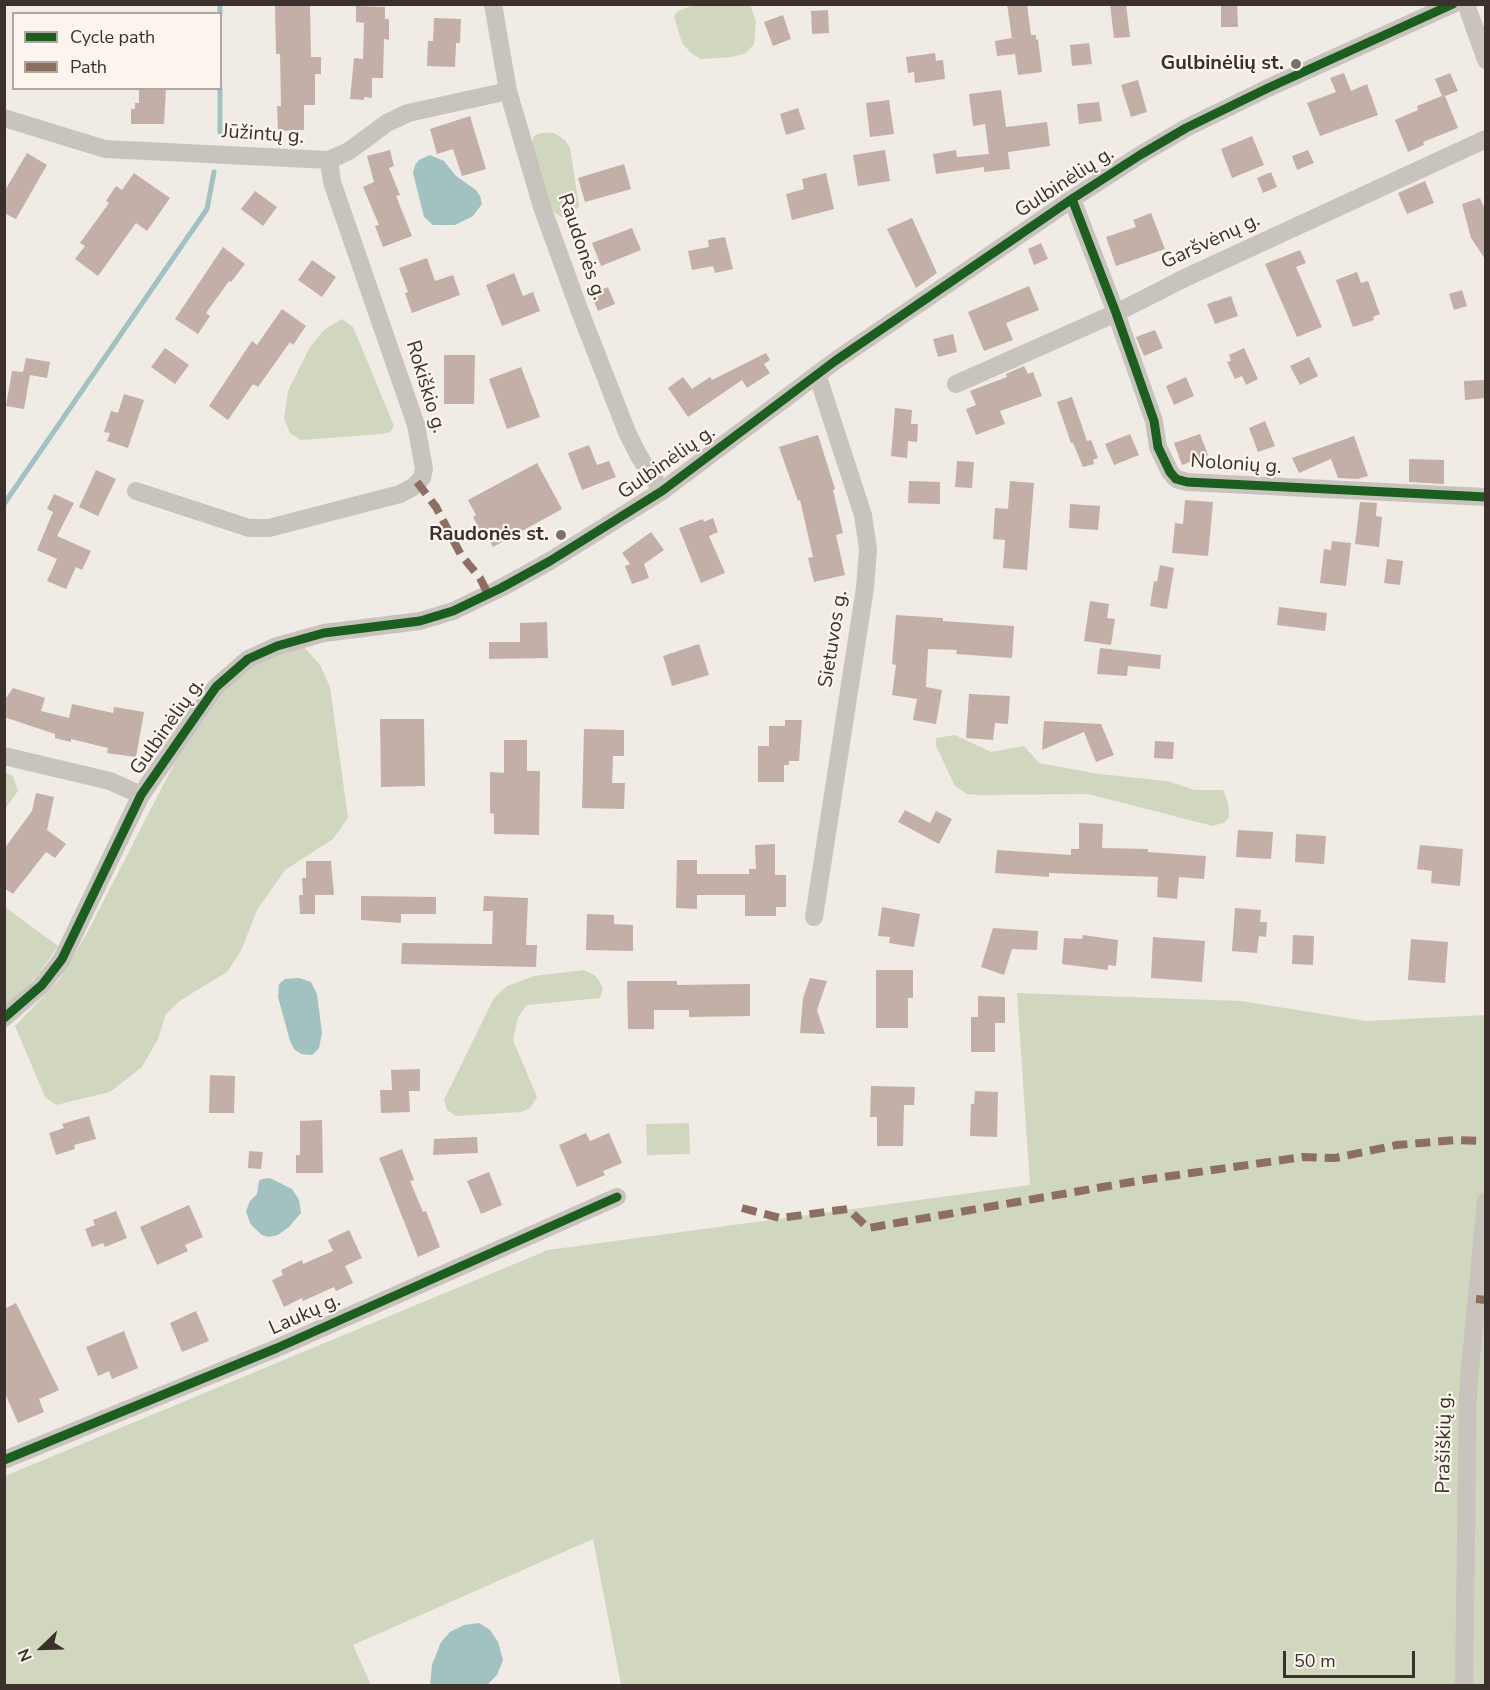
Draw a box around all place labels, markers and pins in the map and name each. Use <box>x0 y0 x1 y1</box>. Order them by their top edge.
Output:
place label: Gulbinėlių st. <box>1161 52 1284 76</box>
marker: Gulbinėlių st. <box>1289 57 1303 71</box>
place label: Raudonės st. <box>429 523 549 547</box>
marker: Raudonės st. <box>554 528 568 542</box>

